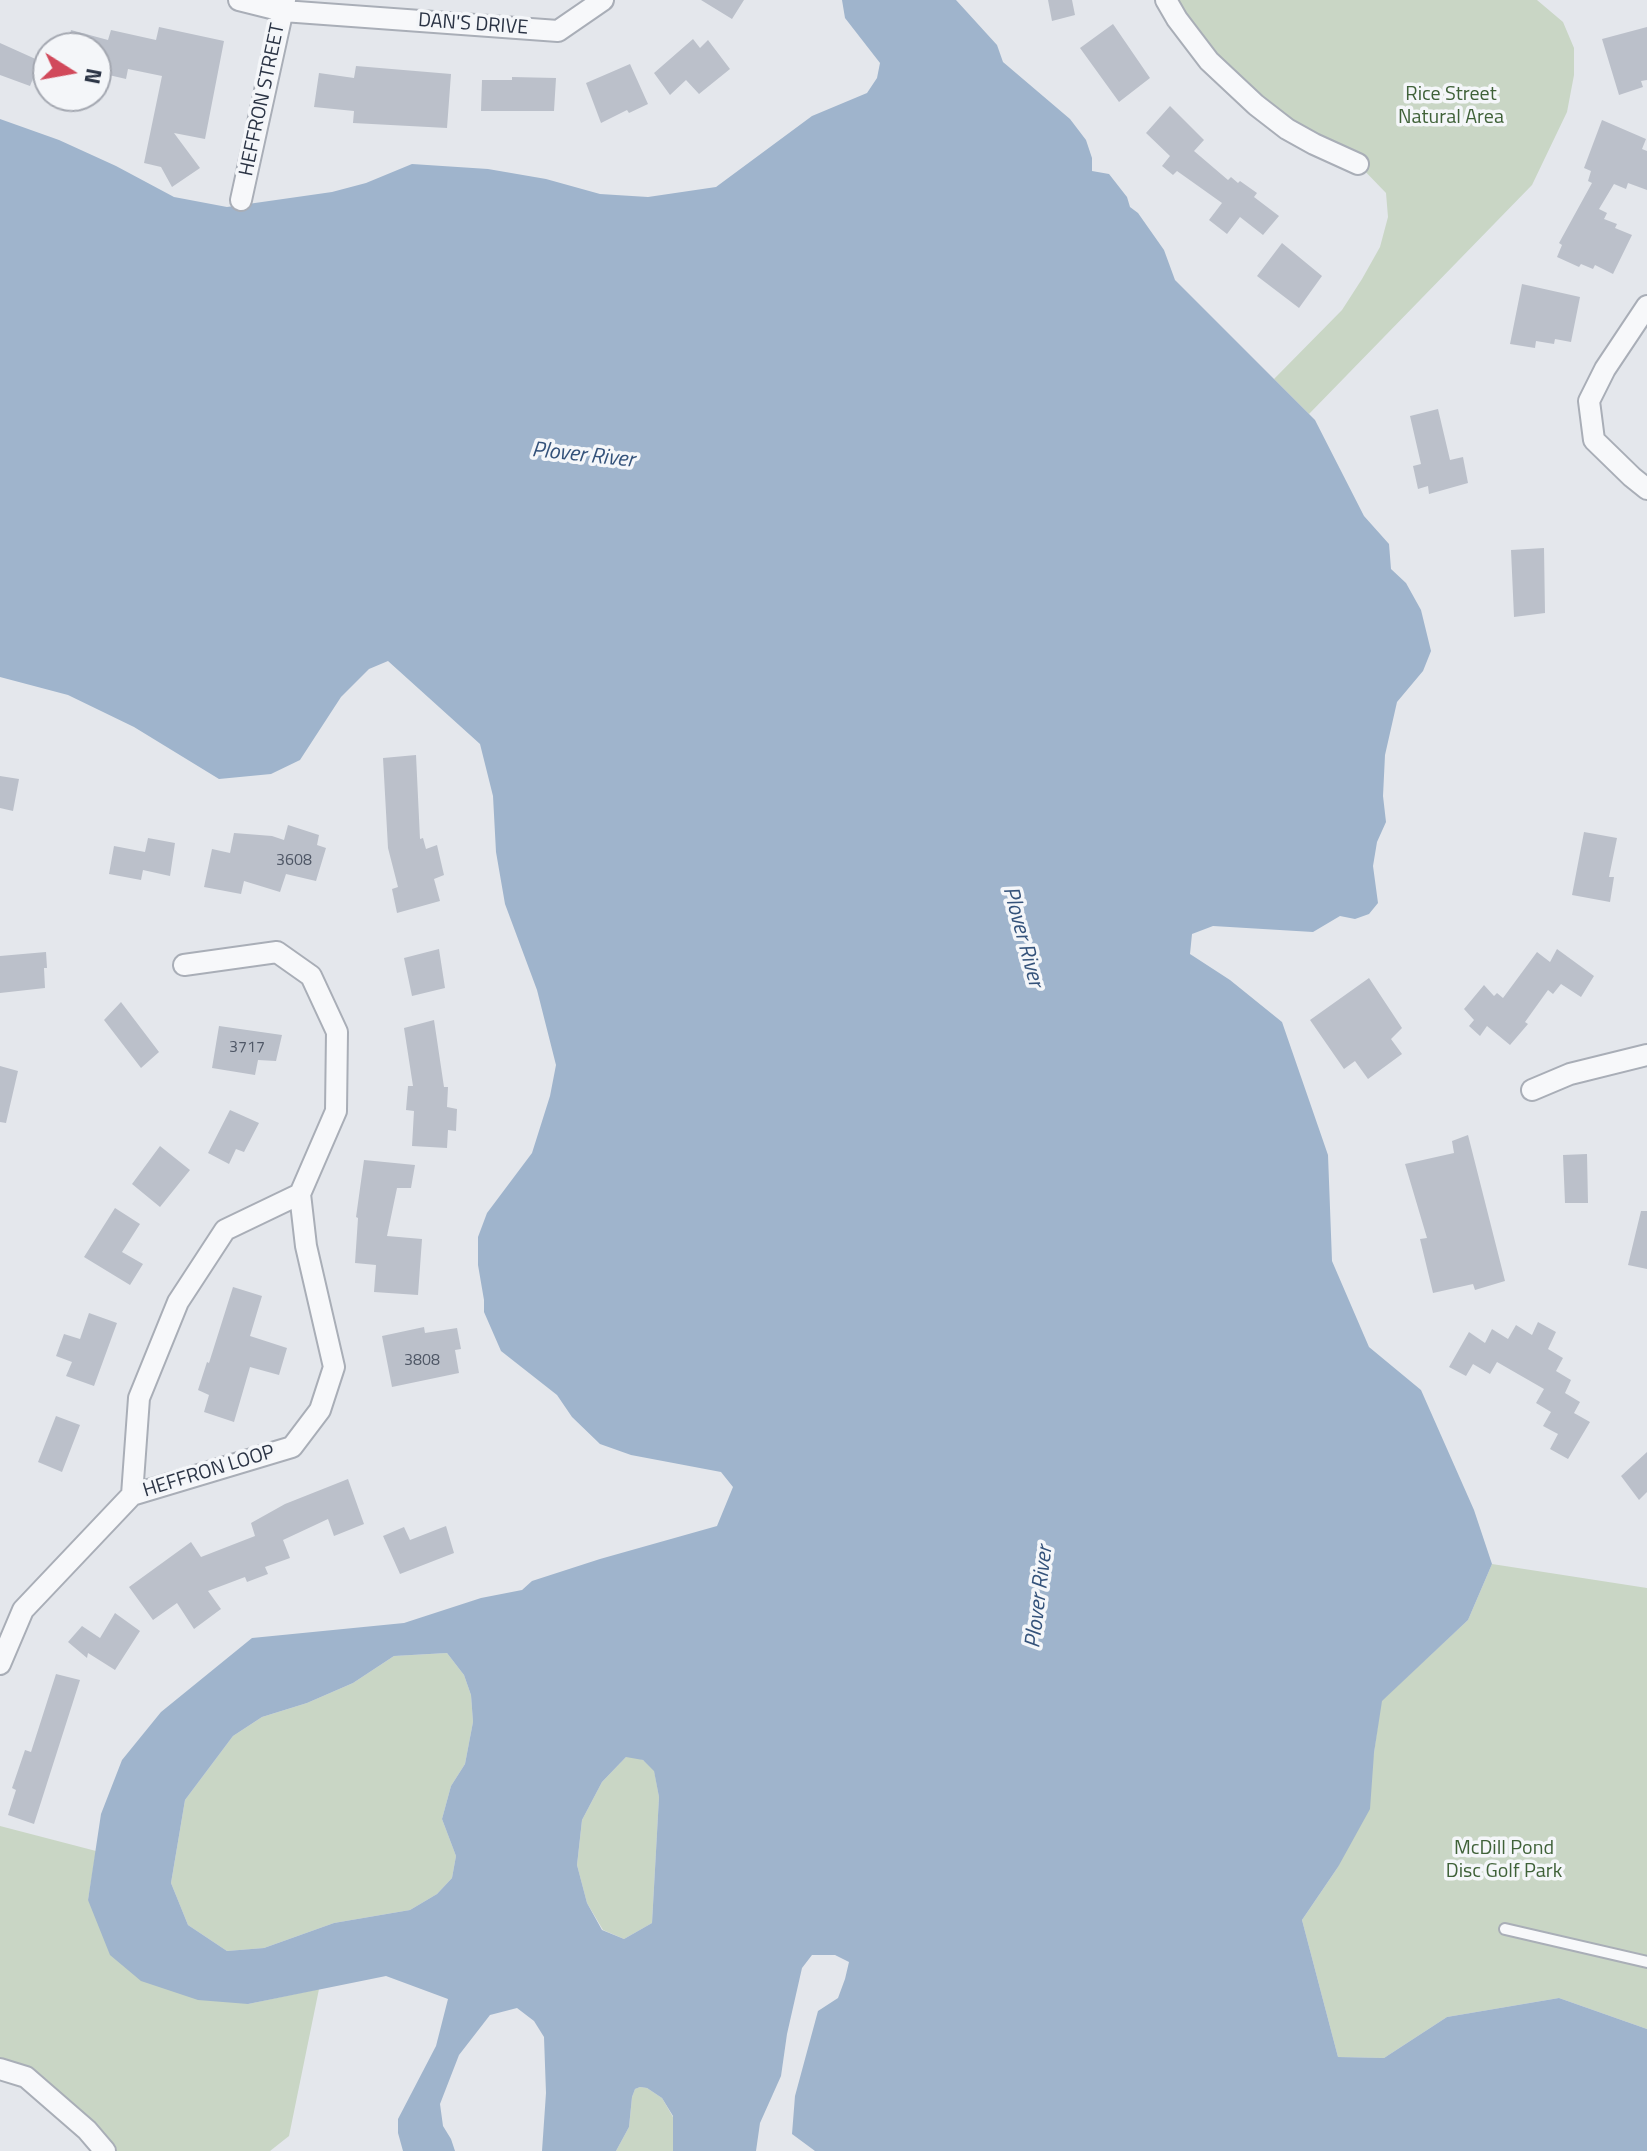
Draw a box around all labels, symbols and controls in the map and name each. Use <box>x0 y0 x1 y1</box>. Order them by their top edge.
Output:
street label: DAN'S DRIVE <box>417 9 529 41</box>
street label: HEFFRON STREET <box>235 22 291 178</box>
north arrow <box>32 32 112 112</box>
text: N <box>75 65 112 87</box>
park label: Rice Street Natural Area <box>1398 83 1504 130</box>
water label: Plover River <box>531 438 635 474</box>
house number: 3608 <box>276 851 312 871</box>
water label: Plover River <box>996 884 1048 990</box>
house number: 3717 <box>229 1038 265 1058</box>
house number: 3808 <box>404 1351 440 1371</box>
street label: HEFFRON LOOP <box>140 1441 278 1503</box>
water label: Plover River <box>1021 1544 1059 1650</box>
park label: McDill Pond Disc Golf Park <box>1446 1837 1562 1884</box>

